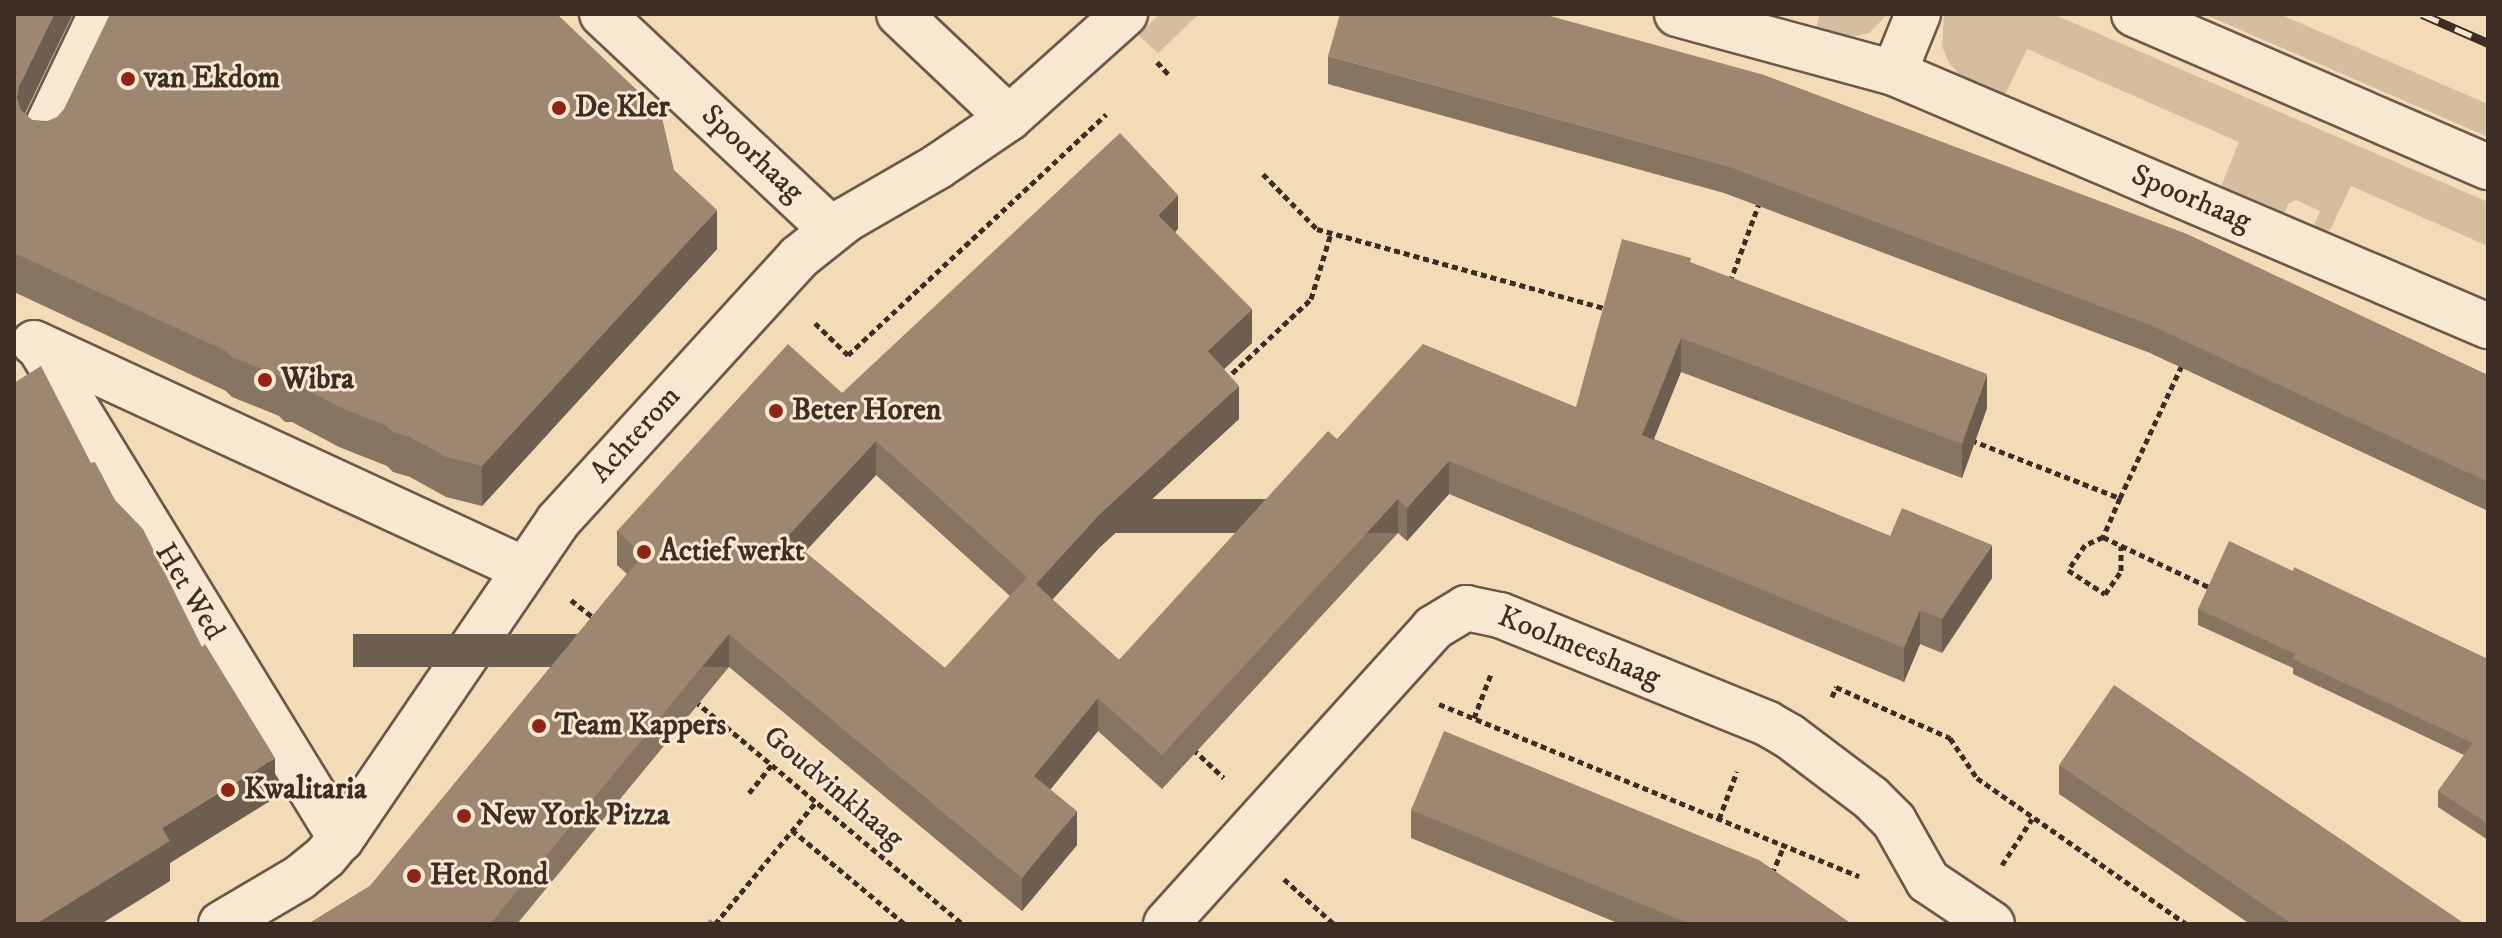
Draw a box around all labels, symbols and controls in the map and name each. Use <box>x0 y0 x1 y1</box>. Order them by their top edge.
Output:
place label: van Ekdom <box>144 61 280 97</box>
marker: van Ekdom <box>119 70 137 88</box>
place label: De Kler <box>575 90 670 126</box>
street label: Spoorhaag <box>693 98 811 210</box>
marker: De Kler <box>550 99 568 117</box>
street label: Spoorhaag <box>2126 158 2256 240</box>
place label: Wibra <box>281 362 354 398</box>
marker: Wibra <box>256 371 274 389</box>
street label: Achterom <box>583 379 689 491</box>
place label: Beter Horen <box>792 393 942 429</box>
marker: Beter Horen <box>767 402 785 420</box>
place label: Actief werkt <box>660 534 805 570</box>
street label: Het Wed <box>146 537 232 647</box>
marker: Actief werkt <box>635 543 653 561</box>
street label: Koolmeeshaag <box>1493 599 1665 697</box>
place label: Team Kappers <box>555 708 726 744</box>
marker: Team Kappers <box>530 717 548 735</box>
street label: Goudvinkhaag <box>755 719 911 857</box>
place label: Kwalitaria <box>244 772 367 808</box>
marker: Kwalitaria <box>219 781 237 799</box>
place label: New York Pizza <box>480 798 670 834</box>
marker: New York Pizza <box>455 807 473 825</box>
place label: Het Rond <box>430 858 548 894</box>
marker: Het Rond <box>405 867 423 885</box>

